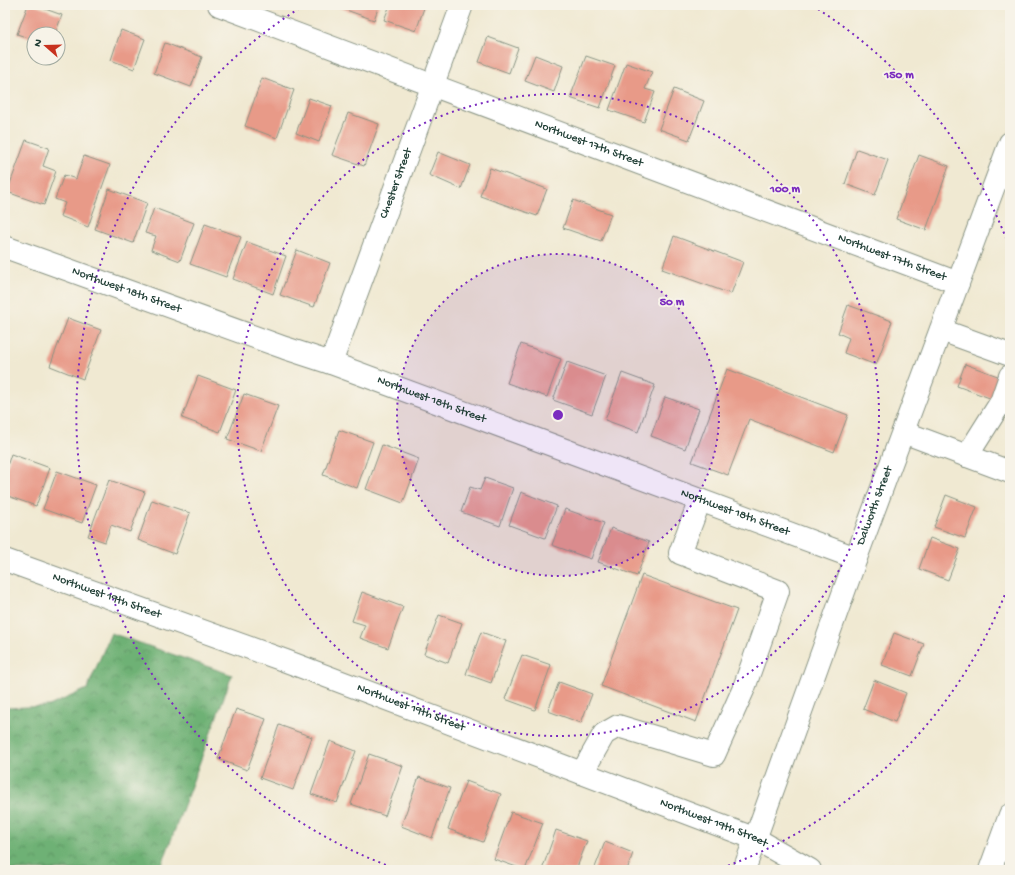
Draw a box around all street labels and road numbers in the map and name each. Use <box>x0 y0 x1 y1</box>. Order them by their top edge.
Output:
street label: Northwest 17th Street <box>533 117 646 171</box>
street label: Chester Street <box>377 146 416 221</box>
street label: Northwest 17th Street <box>836 231 949 285</box>
street label: Northwest 18th Street <box>70 265 184 317</box>
street label: Northwest 18th Street <box>375 374 489 427</box>
street label: Dalworth Street <box>854 463 897 548</box>
street label: Northwest 18th Street <box>679 486 792 540</box>
street label: Northwest 19th Street <box>50 571 164 623</box>
street label: Northwest 19th Street <box>355 681 468 735</box>
street label: Northwest 19th Street <box>658 796 771 852</box>

